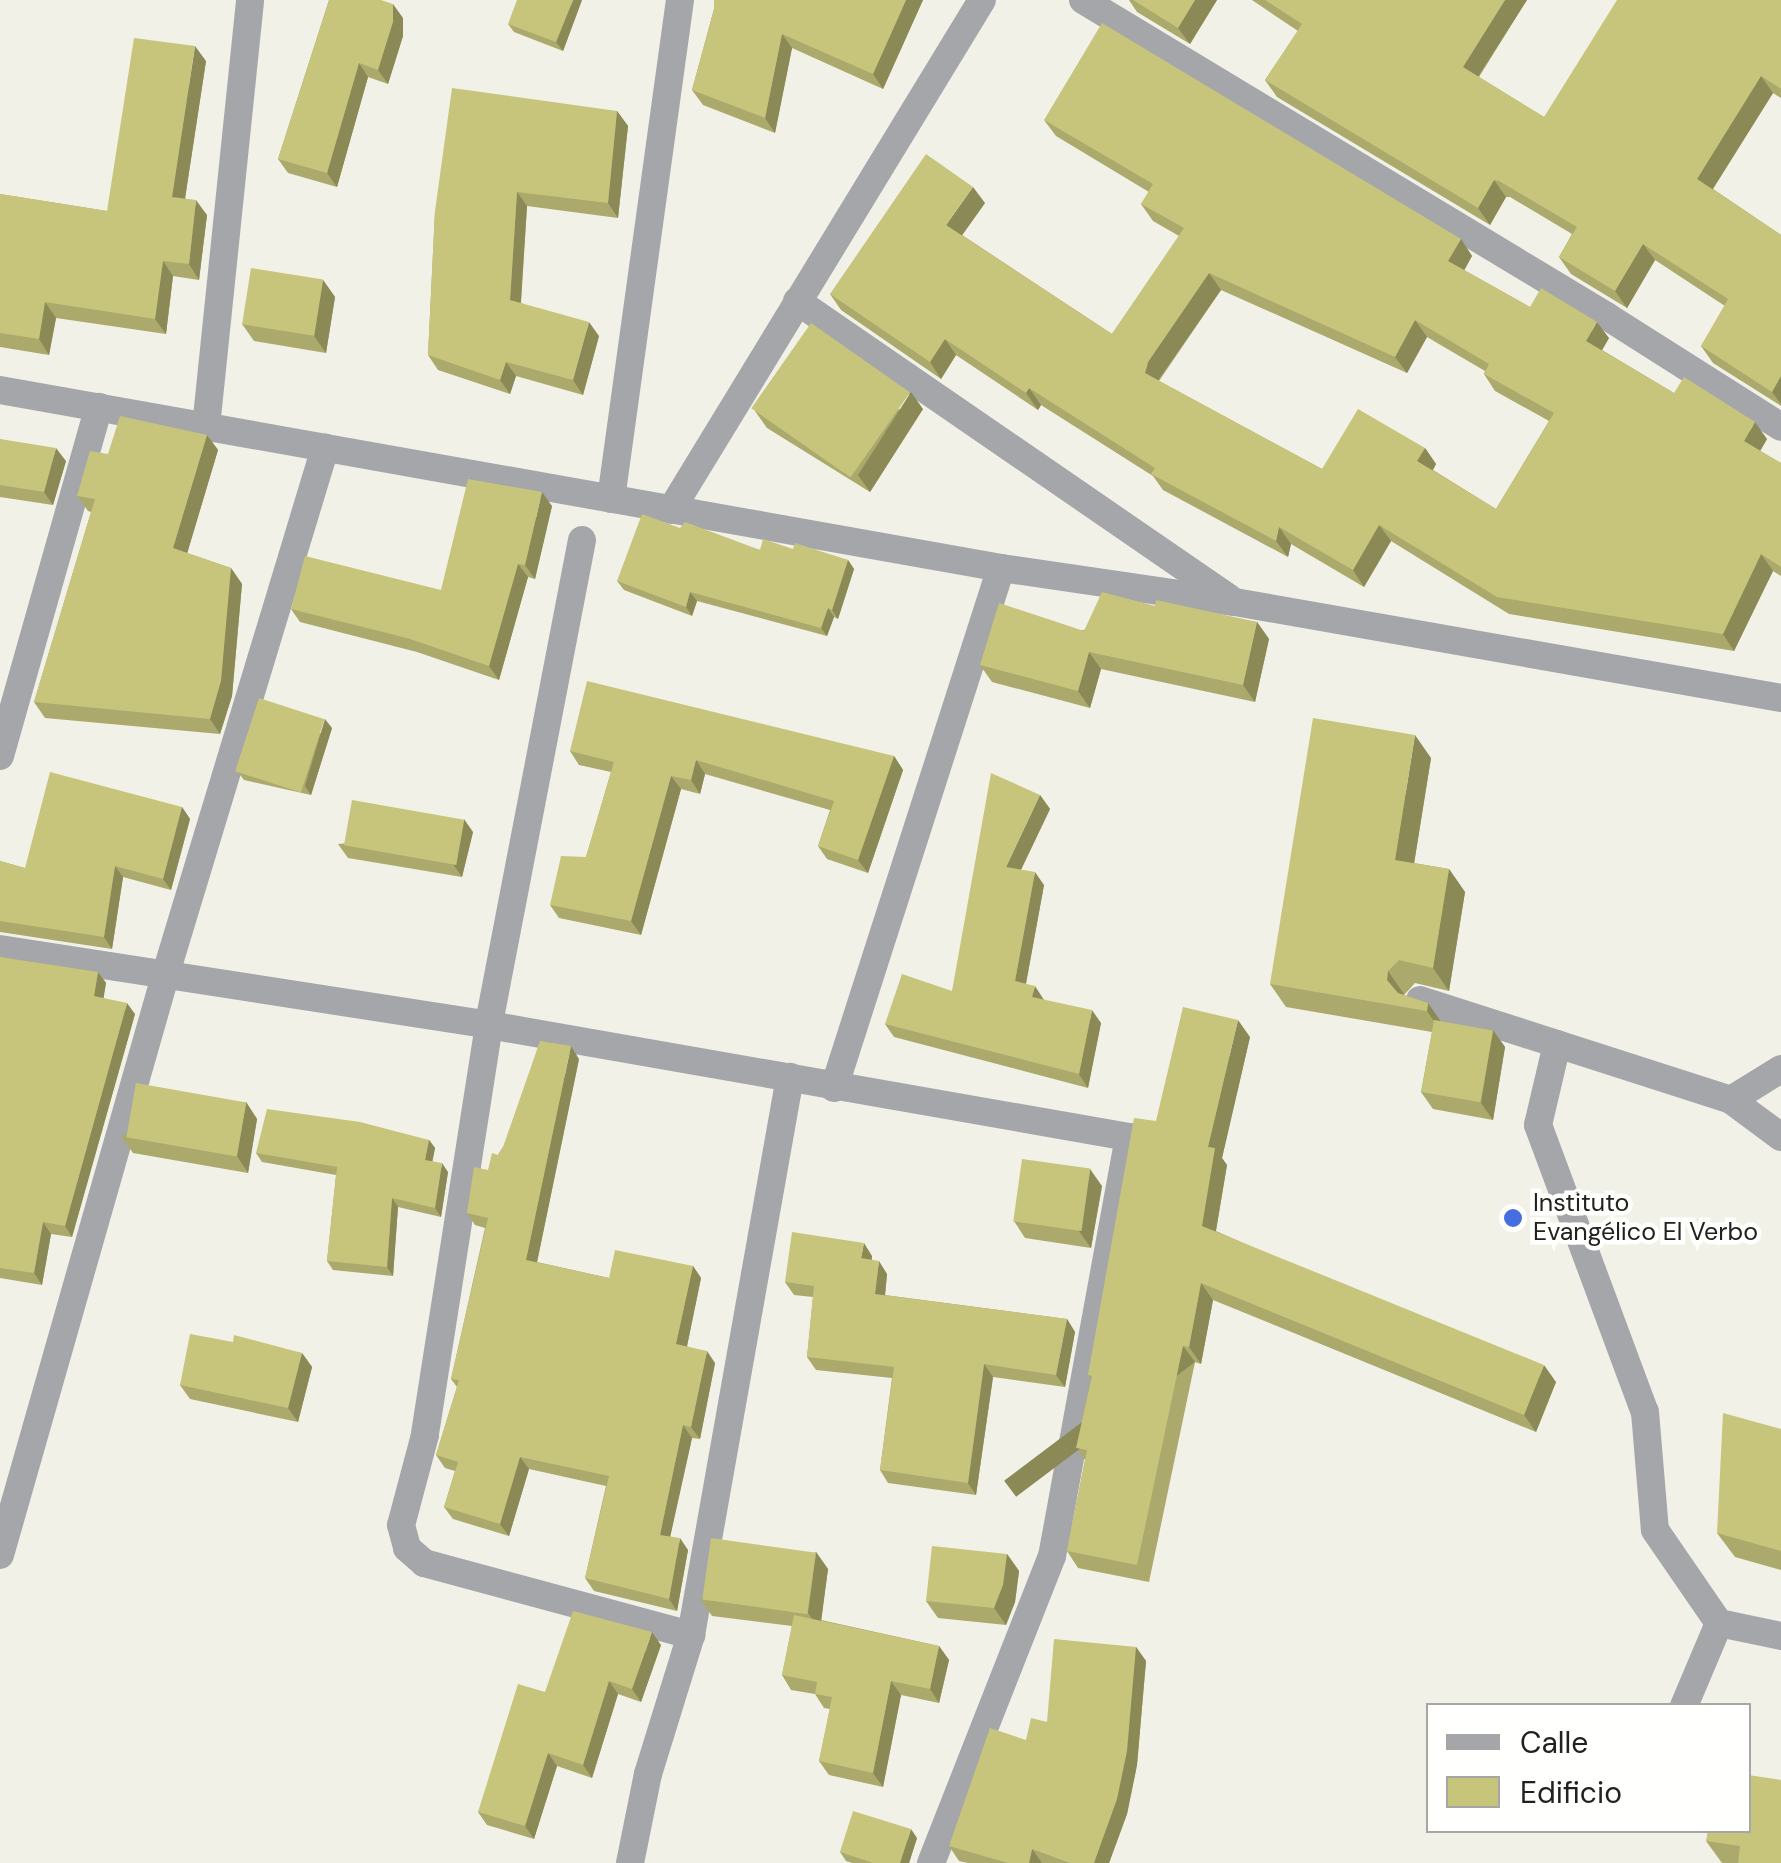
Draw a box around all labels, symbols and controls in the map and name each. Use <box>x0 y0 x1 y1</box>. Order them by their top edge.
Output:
place label: Instituto Evangélico El Verbo <box>1533 1189 1758 1248</box>
marker: Instituto Evangélico El Verbo <box>1502 1207 1524 1229</box>
legend <box>1426 1703 1751 1833</box>
text: Calle <box>1520 1723 1588 1762</box>
text: Edificio <box>1520 1773 1622 1812</box>

